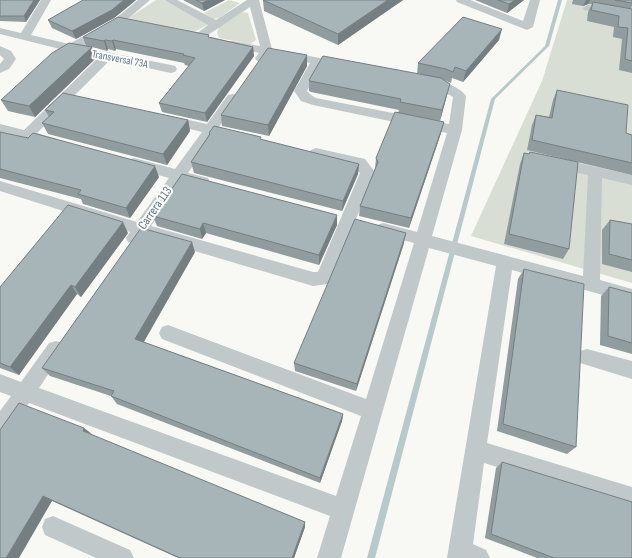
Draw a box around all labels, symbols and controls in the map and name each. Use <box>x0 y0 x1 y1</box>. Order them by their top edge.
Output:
street label: Transversal 73A <box>91 47 149 71</box>
street label: Carrera 113 <box>134 183 176 233</box>

